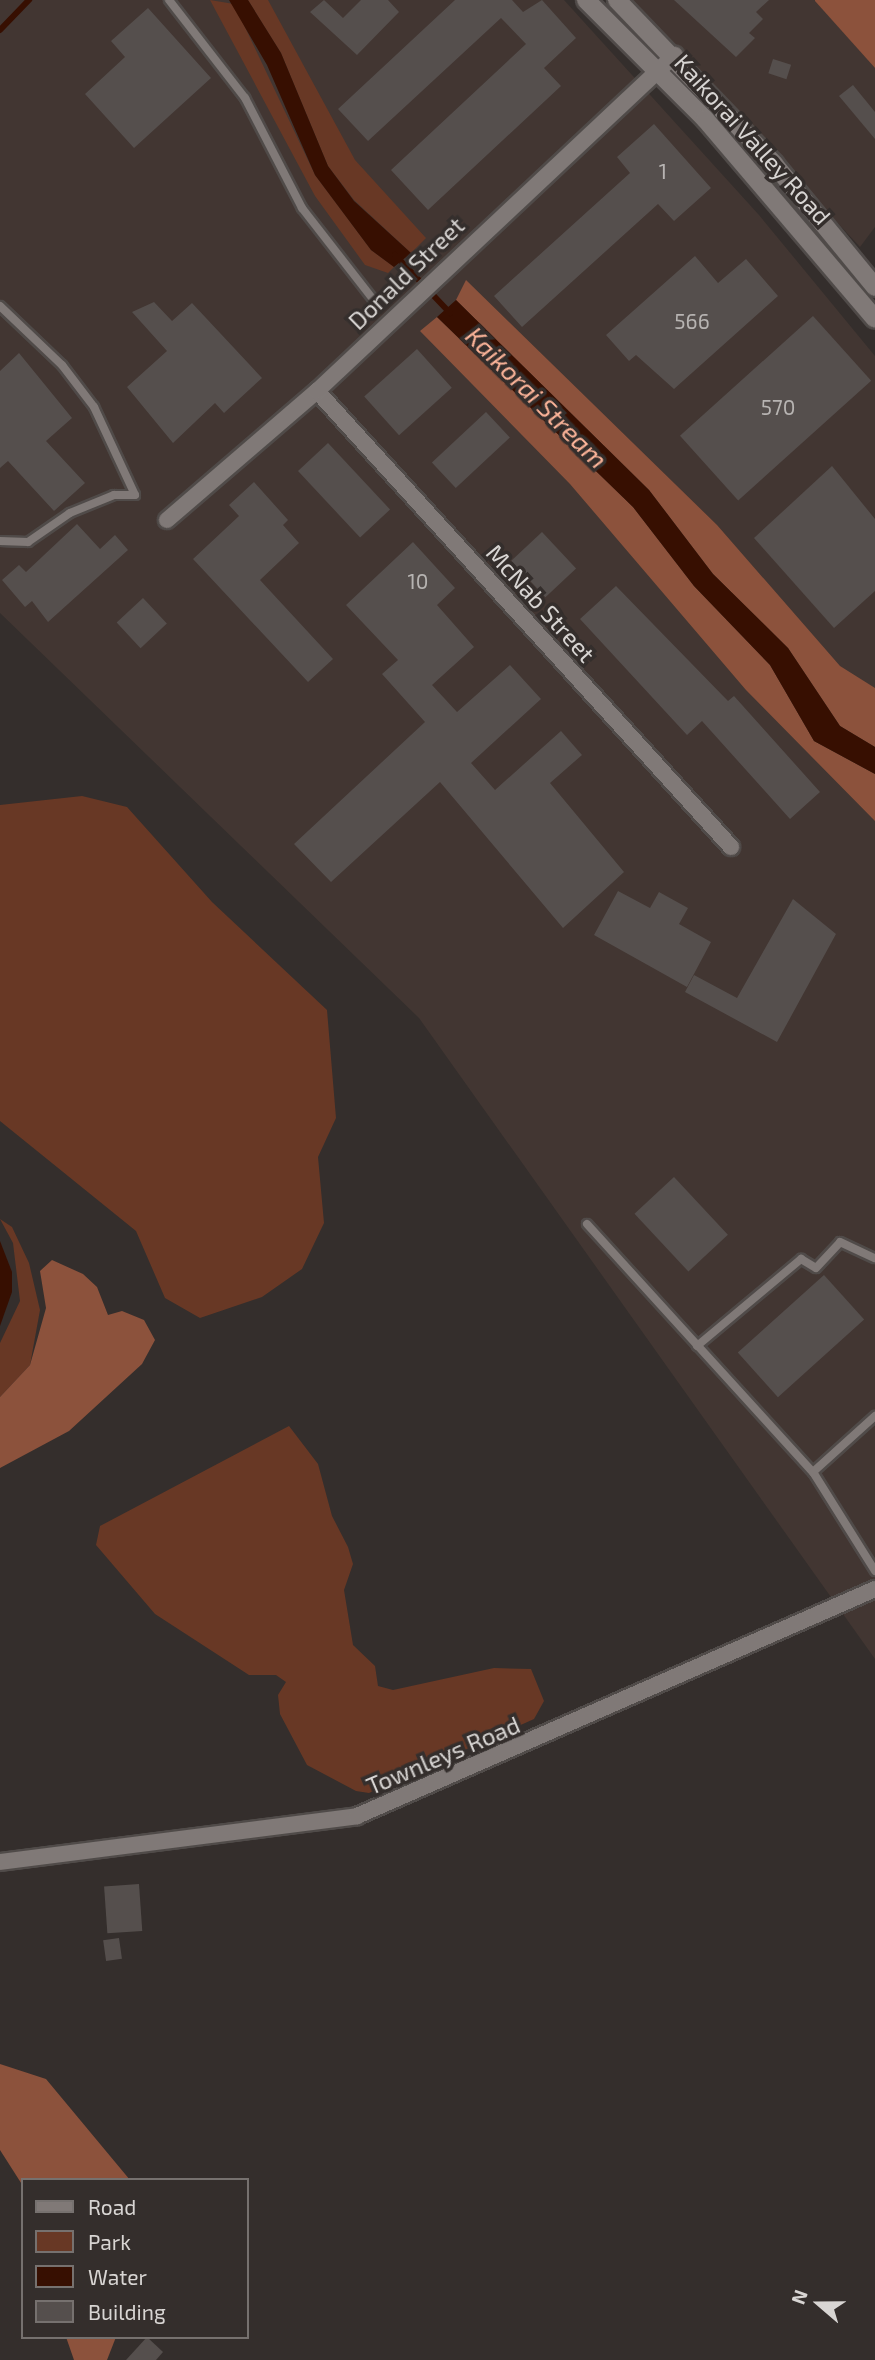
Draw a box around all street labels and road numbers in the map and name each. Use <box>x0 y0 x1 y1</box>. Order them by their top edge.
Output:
street label: Kaikorai Valley Road <box>669 47 837 231</box>
street label: Donald Street <box>342 211 470 335</box>
street label: McNab Street <box>481 538 601 668</box>
street label: Townleys Road <box>362 1710 524 1800</box>

